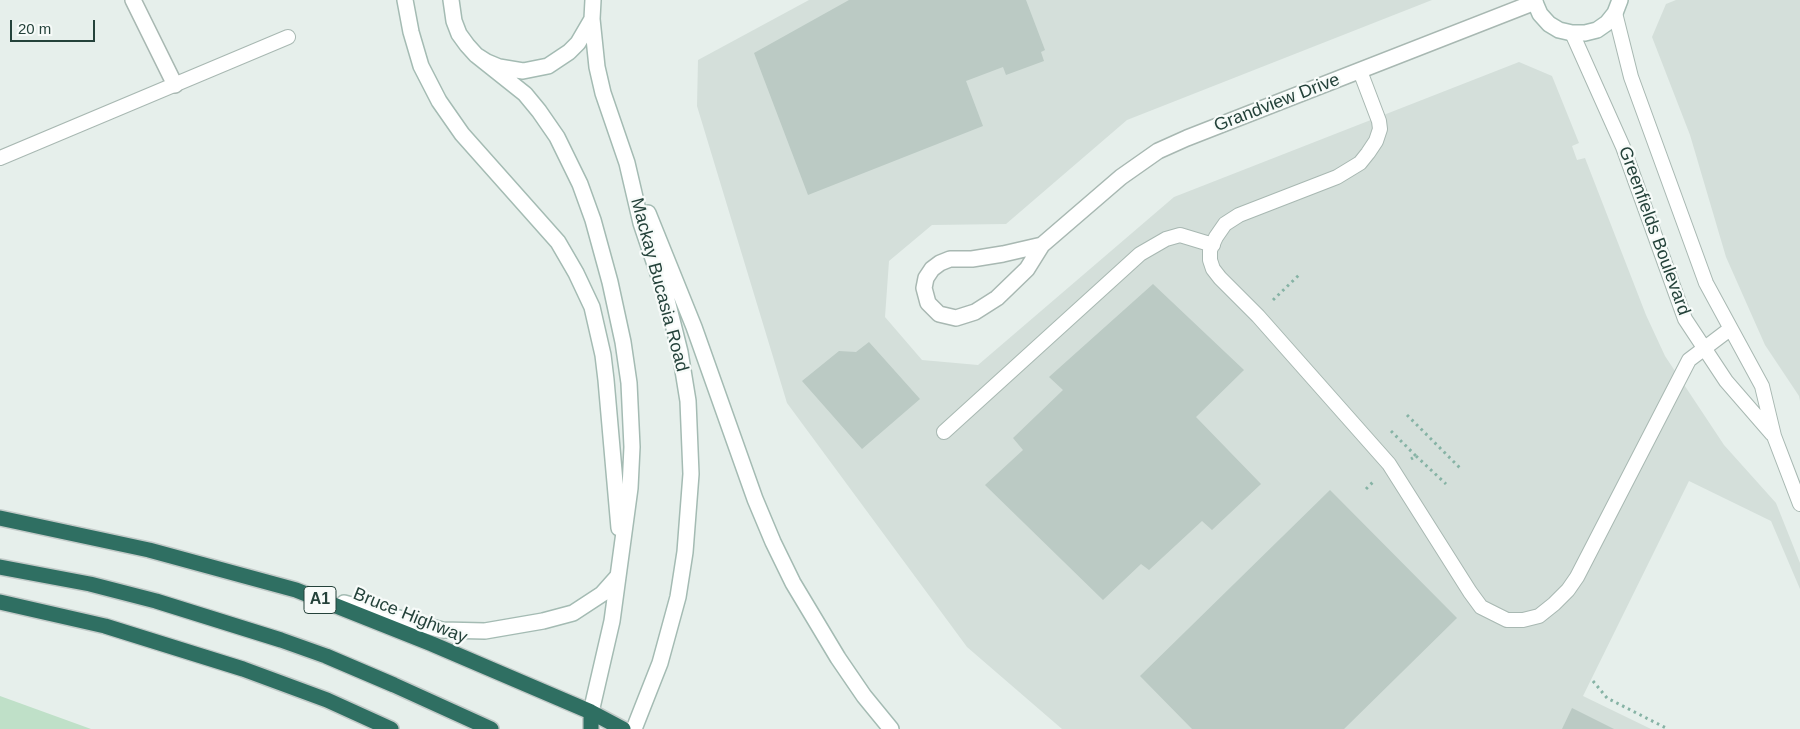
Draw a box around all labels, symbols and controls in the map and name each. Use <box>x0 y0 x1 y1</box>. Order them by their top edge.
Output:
scale bar <box>12 10 98 42</box>
text: 20 m <box>18 20 51 37</box>
street label: Grandview Drive <box>1211 69 1343 137</box>
street label: Greenfields Boulevard <box>1613 144 1695 318</box>
street label: Mackay Bucasia Road <box>625 196 693 374</box>
street label: Bruce Highway <box>350 583 470 649</box>
road number: A1 <box>304 586 336 614</box>

